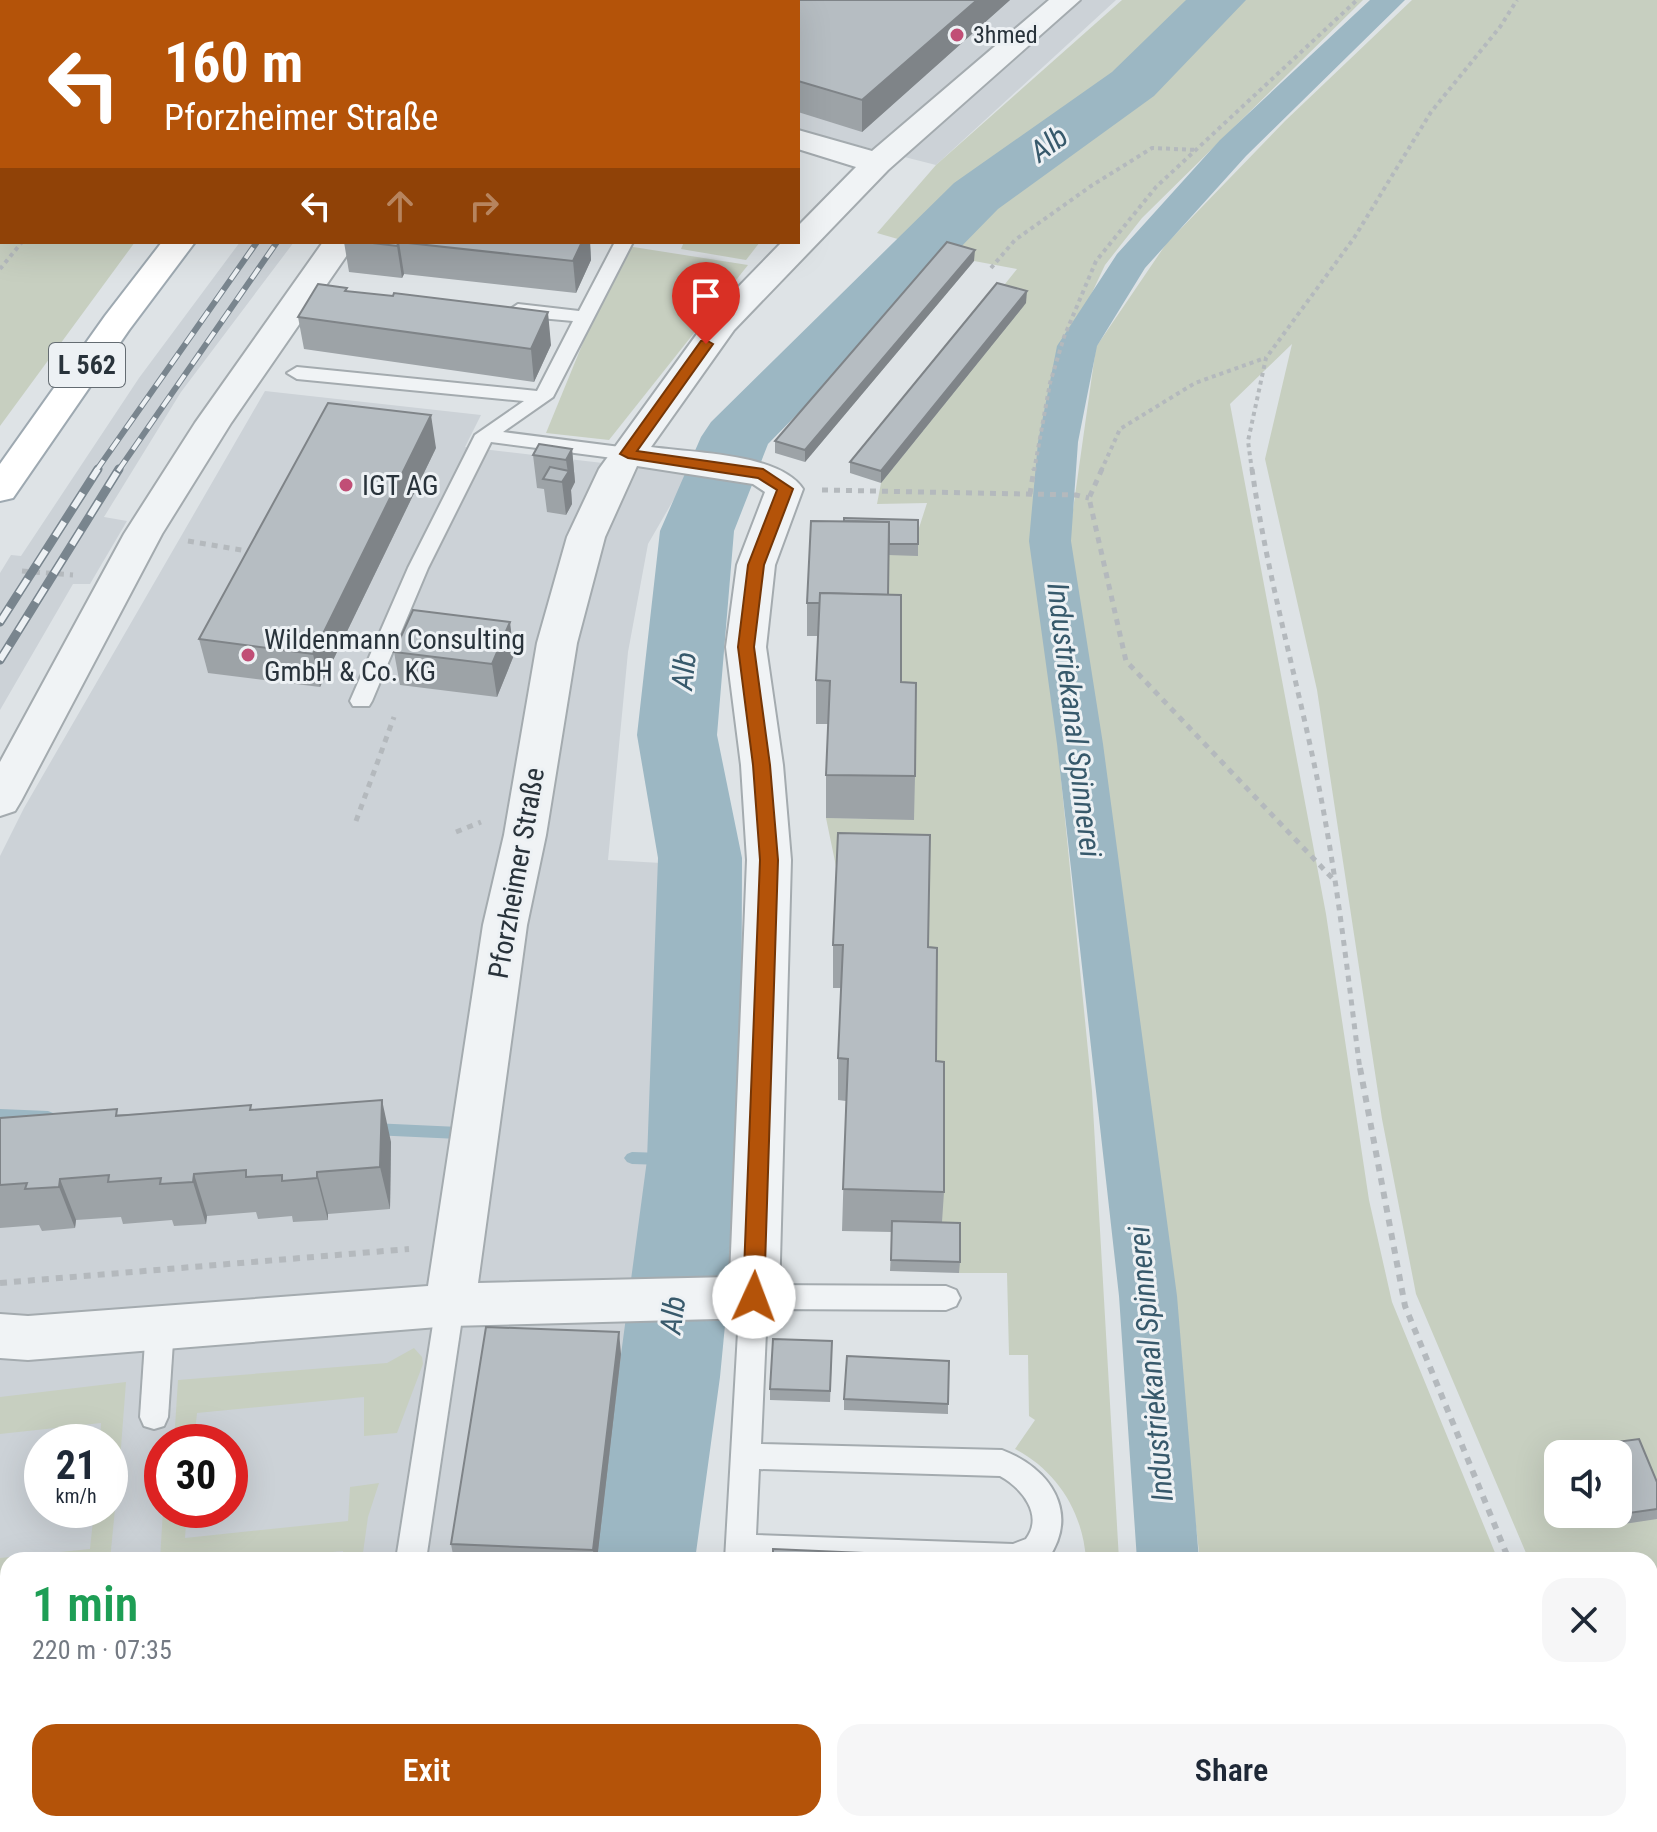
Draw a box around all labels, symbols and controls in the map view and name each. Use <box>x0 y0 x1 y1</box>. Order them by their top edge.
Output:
place label: 3hmed <box>973 21 1038 49</box>
marker: 3hmed <box>948 26 966 44</box>
text: 160 m <box>164 30 303 96</box>
icon: left <box>32 32 136 136</box>
text: Pforzheimer Straße <box>164 97 438 139</box>
water label: Alb <box>1022 118 1074 169</box>
icon: left <box>294 184 338 228</box>
icon: ahead <box>378 184 422 228</box>
icon: right <box>462 184 506 228</box>
pin <box>672 262 740 344</box>
icon: arrive <box>684 274 728 318</box>
road number: L 562 <box>49 343 125 387</box>
place label: IGT AG <box>362 469 439 502</box>
marker: IGT AG <box>337 476 355 494</box>
water label: Industriekanal Spinnerei <box>1040 581 1109 860</box>
place label: Wildenmann Consulting GmbH & Co. KG <box>264 623 525 688</box>
marker: Wildenmann Consulting GmbH & Co. KG <box>239 646 257 664</box>
water label: Alb <box>664 650 703 693</box>
street label: Pforzheimer Straße <box>482 765 551 981</box>
water label: Industriekanal Spinnerei <box>1121 1225 1180 1503</box>
position arrow <box>712 1255 796 1339</box>
water label: Alb <box>652 1294 692 1337</box>
speed limit sign: 30 <box>144 1424 248 1528</box>
map controls <box>1544 1440 1632 1528</box>
button: sound <box>1544 1440 1632 1528</box>
text: 21 <box>56 1442 96 1489</box>
text: km/h <box>55 1484 97 1508</box>
text: 1 min <box>32 1576 138 1633</box>
button: close <box>1542 1578 1626 1662</box>
text: 220 m · 07:35 <box>32 1635 172 1665</box>
button: Exit <box>32 1724 821 1816</box>
button: Share <box>837 1724 1626 1816</box>

